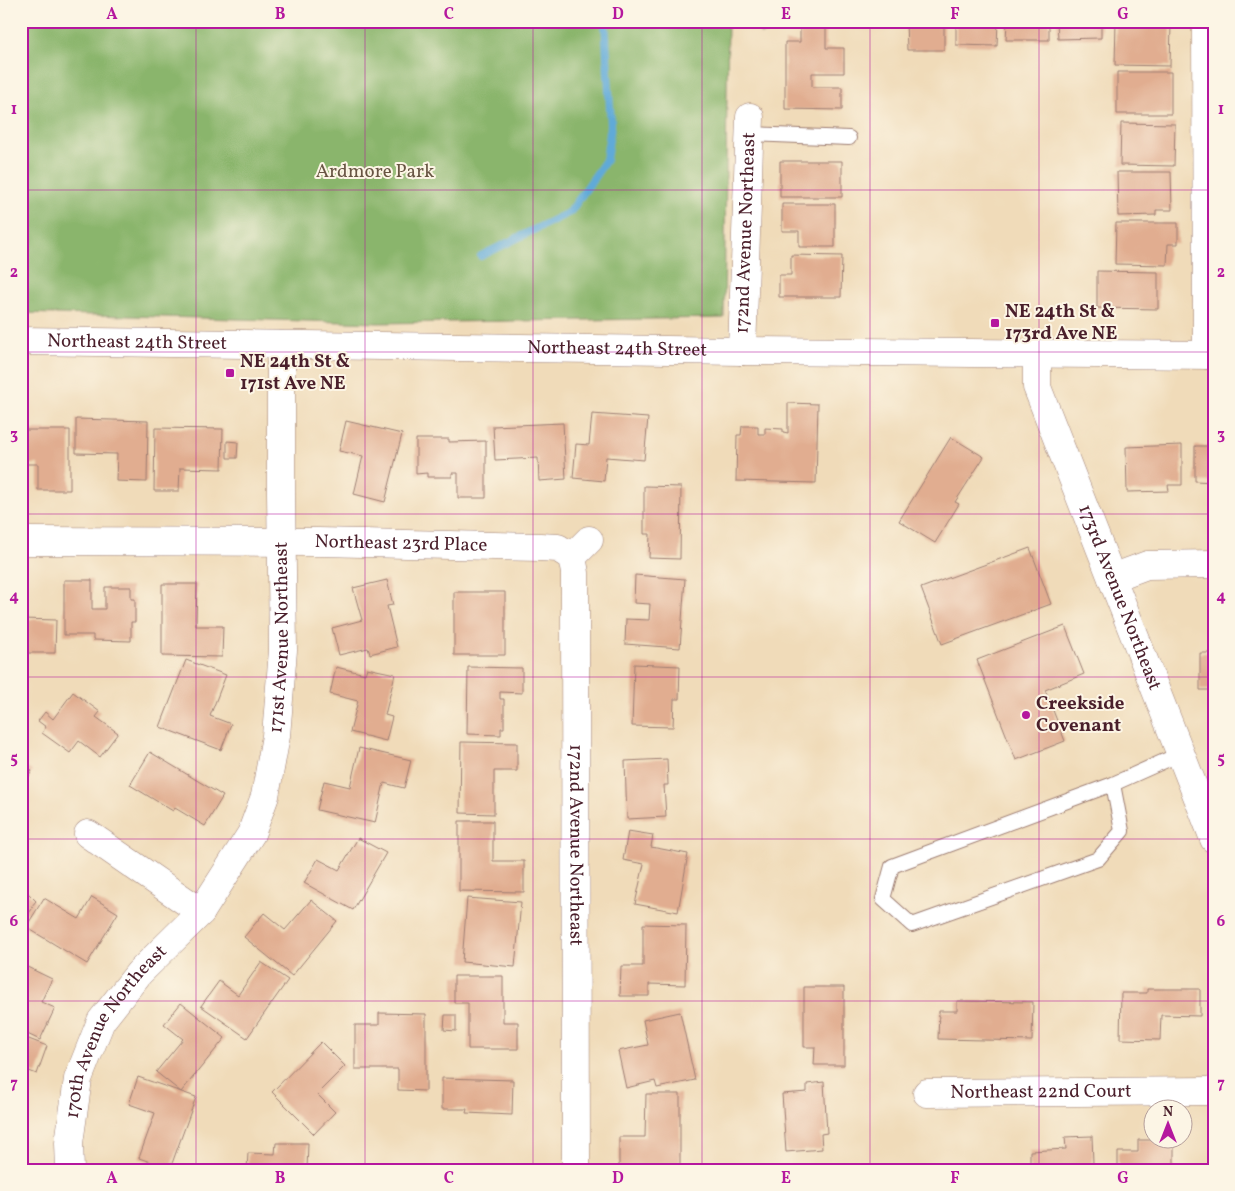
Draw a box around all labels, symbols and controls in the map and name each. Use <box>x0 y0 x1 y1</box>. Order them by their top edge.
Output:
text: A <box>106 4 118 26</box>
text: B <box>275 4 286 26</box>
text: C <box>444 4 454 26</box>
text: D <box>612 4 624 26</box>
text: E <box>781 4 791 26</box>
text: F <box>950 4 960 26</box>
text: G <box>1117 4 1129 26</box>
text: 1 <box>11 99 17 121</box>
text: 1 <box>1218 99 1224 121</box>
street label: 172nd Avenue Northeast <box>730 131 762 334</box>
park label: Ardmore Park <box>316 159 434 185</box>
text: 2 <box>10 262 18 284</box>
text: 2 <box>1217 262 1225 284</box>
place label: NE 24th St & 173rd Ave NE <box>1005 299 1117 347</box>
marker: NE 24th St & 173rd Ave NE <box>989 317 1001 329</box>
street label: Northeast 24th Street <box>47 328 227 357</box>
street label: Northeast 24th Street <box>527 335 707 364</box>
place label: NE 24th St & 171st Ave NE <box>240 349 350 397</box>
marker: NE 24th St & 171st Ave NE <box>224 367 236 379</box>
text: 3 <box>10 424 18 446</box>
text: 3 <box>1217 424 1225 446</box>
street label: 173rd Avenue Northeast <box>1071 501 1168 695</box>
street label: Northeast 23rd Place <box>314 529 488 559</box>
street label: 171st Avenue Northeast <box>263 541 296 734</box>
text: 4 <box>9 586 19 608</box>
text: 4 <box>1216 586 1226 608</box>
place label: Creekside Covenant <box>1036 691 1125 739</box>
marker: Creekside Covenant <box>1020 709 1032 721</box>
street label: 172nd Avenue Northeast <box>562 744 589 946</box>
text: 5 <box>10 748 18 770</box>
text: 5 <box>1217 748 1225 770</box>
text: 6 <box>10 911 19 933</box>
text: 6 <box>1217 911 1226 933</box>
street label: 170th Avenue Northeast <box>60 939 173 1120</box>
text: 7 <box>10 1073 18 1095</box>
text: 7 <box>1217 1073 1225 1095</box>
street label: Northeast 22nd Court <box>950 1079 1132 1106</box>
north arrow <box>1142 1098 1192 1148</box>
text: N <box>1163 1103 1173 1122</box>
text: A <box>106 1168 118 1190</box>
text: B <box>275 1168 286 1190</box>
text: C <box>444 1168 454 1190</box>
text: D <box>612 1168 624 1190</box>
text: E <box>781 1168 791 1190</box>
text: F <box>950 1168 960 1190</box>
text: G <box>1117 1168 1129 1190</box>

